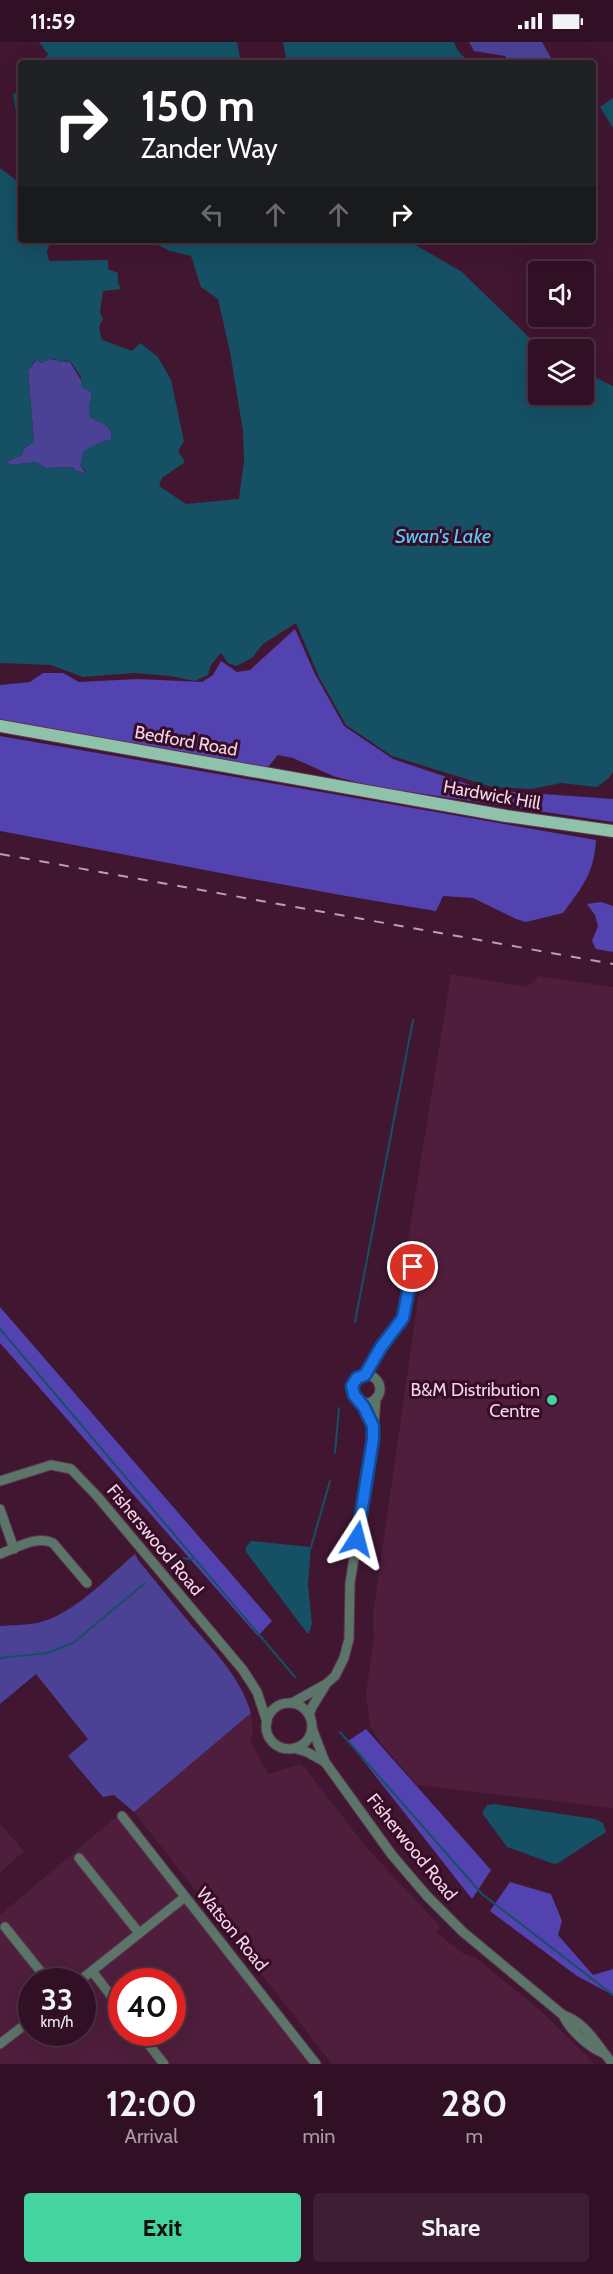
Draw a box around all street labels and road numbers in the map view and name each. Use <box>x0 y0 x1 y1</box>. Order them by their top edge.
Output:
street label: Bedford Road <box>133 721 239 761</box>
street label: Hardwick Hill <box>442 776 543 815</box>
street label: Fisherswood Road <box>102 1480 208 1600</box>
street label: Fisherwood Road <box>362 1789 462 1905</box>
street label: Watson Road <box>192 1883 272 1975</box>

